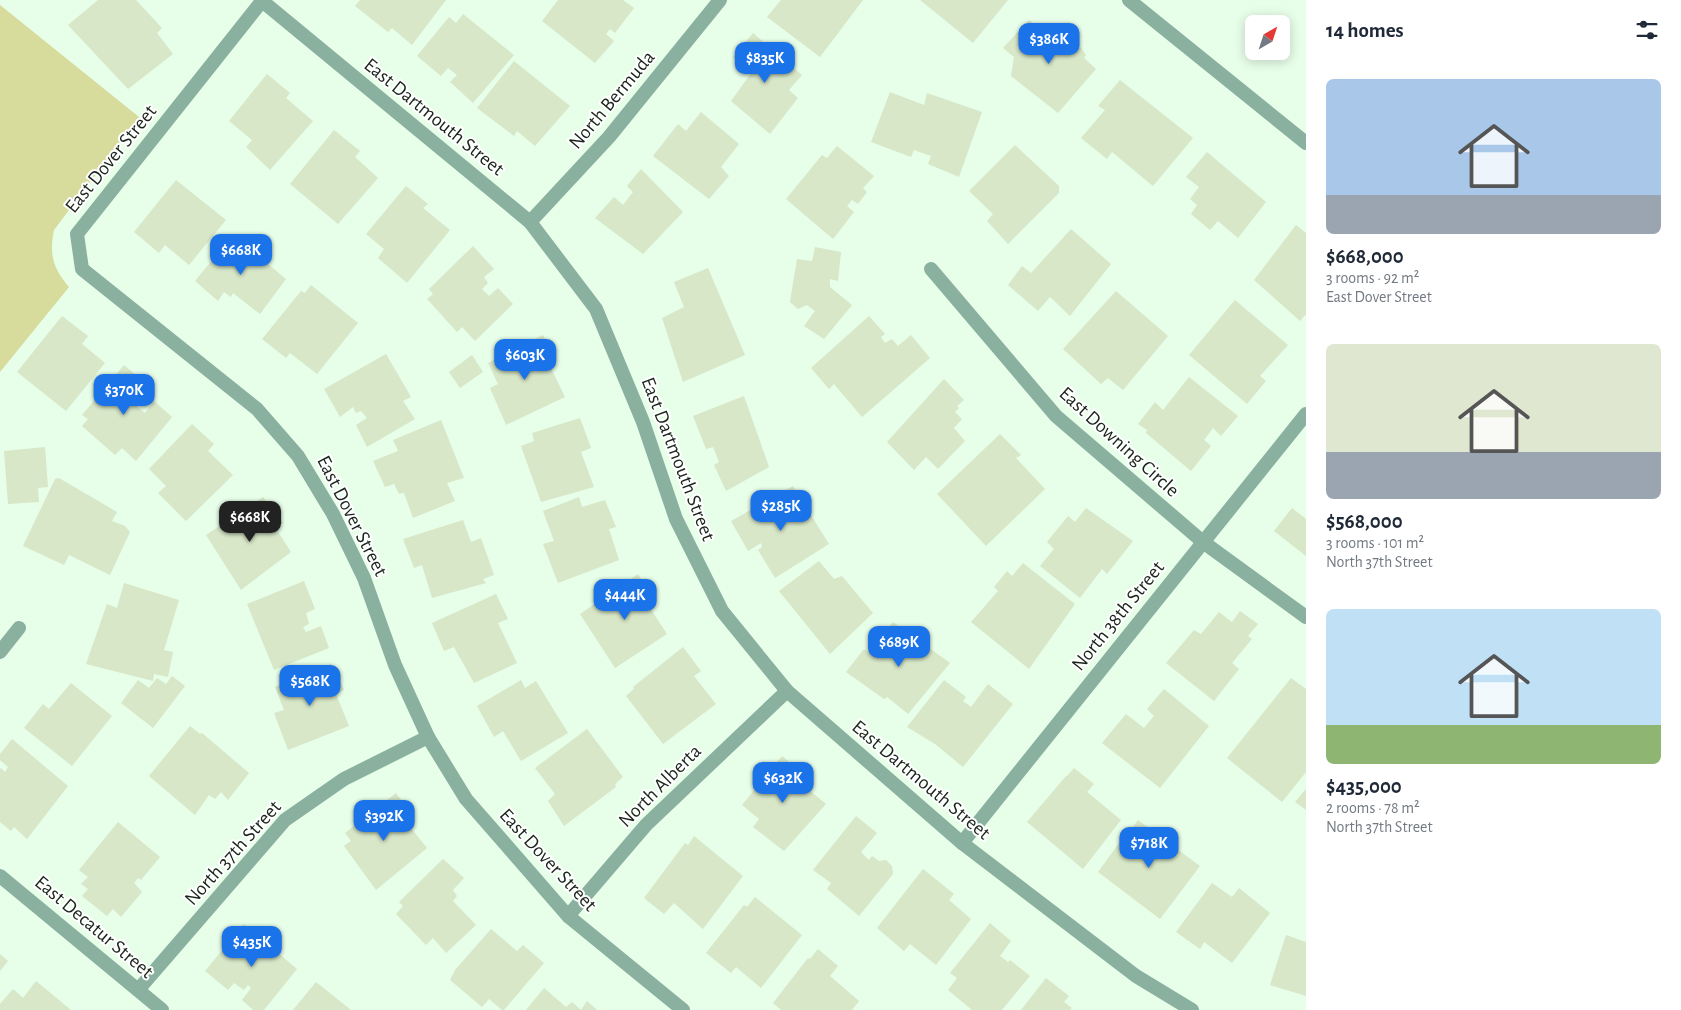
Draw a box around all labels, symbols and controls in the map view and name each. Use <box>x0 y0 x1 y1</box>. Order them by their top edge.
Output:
north arrow <box>1245 15 1290 60</box>
map controls <box>1245 15 1290 60</box>
icon: filters <box>1633 16 1661 44</box>
text: 14 homes <box>1326 20 1404 41</box>
pin: $386K <box>1014 22 1084 65</box>
text: $386K <box>1029 31 1069 47</box>
pin: $835K <box>730 42 800 84</box>
street label: North Bermuda <box>565 47 659 153</box>
text: $835K <box>746 50 784 66</box>
street label: East Dartmouth Street <box>360 55 508 180</box>
street label: East Dover Street <box>62 101 161 217</box>
icon: home <box>1449 111 1539 201</box>
pin: $668K <box>206 234 276 276</box>
text: $668K <box>221 242 261 258</box>
text: $668,000 <box>1326 246 1404 267</box>
text: 3 rooms · 92 m² <box>1326 270 1419 286</box>
text: East Dover Street <box>1326 289 1432 305</box>
pin: $603K <box>490 338 560 381</box>
text: $603K <box>505 347 545 363</box>
pin: $370K <box>89 374 159 416</box>
street label: East Dartmouth Street <box>638 374 719 544</box>
icon: home <box>1449 376 1539 466</box>
text: $370K <box>105 382 143 398</box>
street label: East Downing Circle <box>1055 383 1183 501</box>
street label: East Dover Street <box>313 453 391 580</box>
pin: $285K <box>746 490 816 532</box>
text: $285K <box>762 498 800 514</box>
pin: $668K <box>215 500 285 543</box>
text: $668K <box>230 509 270 525</box>
text: $568,000 <box>1326 511 1403 532</box>
text: 3 rooms · 101 m² <box>1326 535 1424 551</box>
text: North 37th Street <box>1326 554 1433 570</box>
street label: North 38th Street <box>1068 557 1168 674</box>
pin: $444K <box>590 578 660 621</box>
text: $444K <box>605 587 645 603</box>
pin: $689K <box>864 626 934 668</box>
text: $689K <box>879 634 919 650</box>
icon: home <box>1449 641 1539 731</box>
pin: $568K <box>275 664 345 707</box>
text: $568K <box>290 673 330 689</box>
street label: East Dartmouth Street <box>848 717 994 844</box>
street label: North Alberta <box>615 741 705 831</box>
pin: $632K <box>748 762 818 804</box>
text: $632K <box>764 770 802 786</box>
text: $435,000 <box>1326 776 1402 797</box>
street label: North 37th Street <box>181 796 285 909</box>
pin: $392K <box>349 800 419 842</box>
text: 2 rooms · 78 m² <box>1326 800 1420 816</box>
street label: East Dover Street <box>496 805 601 916</box>
text: $392K <box>365 808 403 824</box>
text: North 37th Street <box>1326 819 1433 835</box>
pin: $718K <box>1114 826 1184 869</box>
text: $718K <box>1130 835 1168 851</box>
street label: East Decatur Street <box>31 872 157 983</box>
pin: $435K <box>217 926 287 968</box>
text: $435K <box>233 934 271 950</box>

